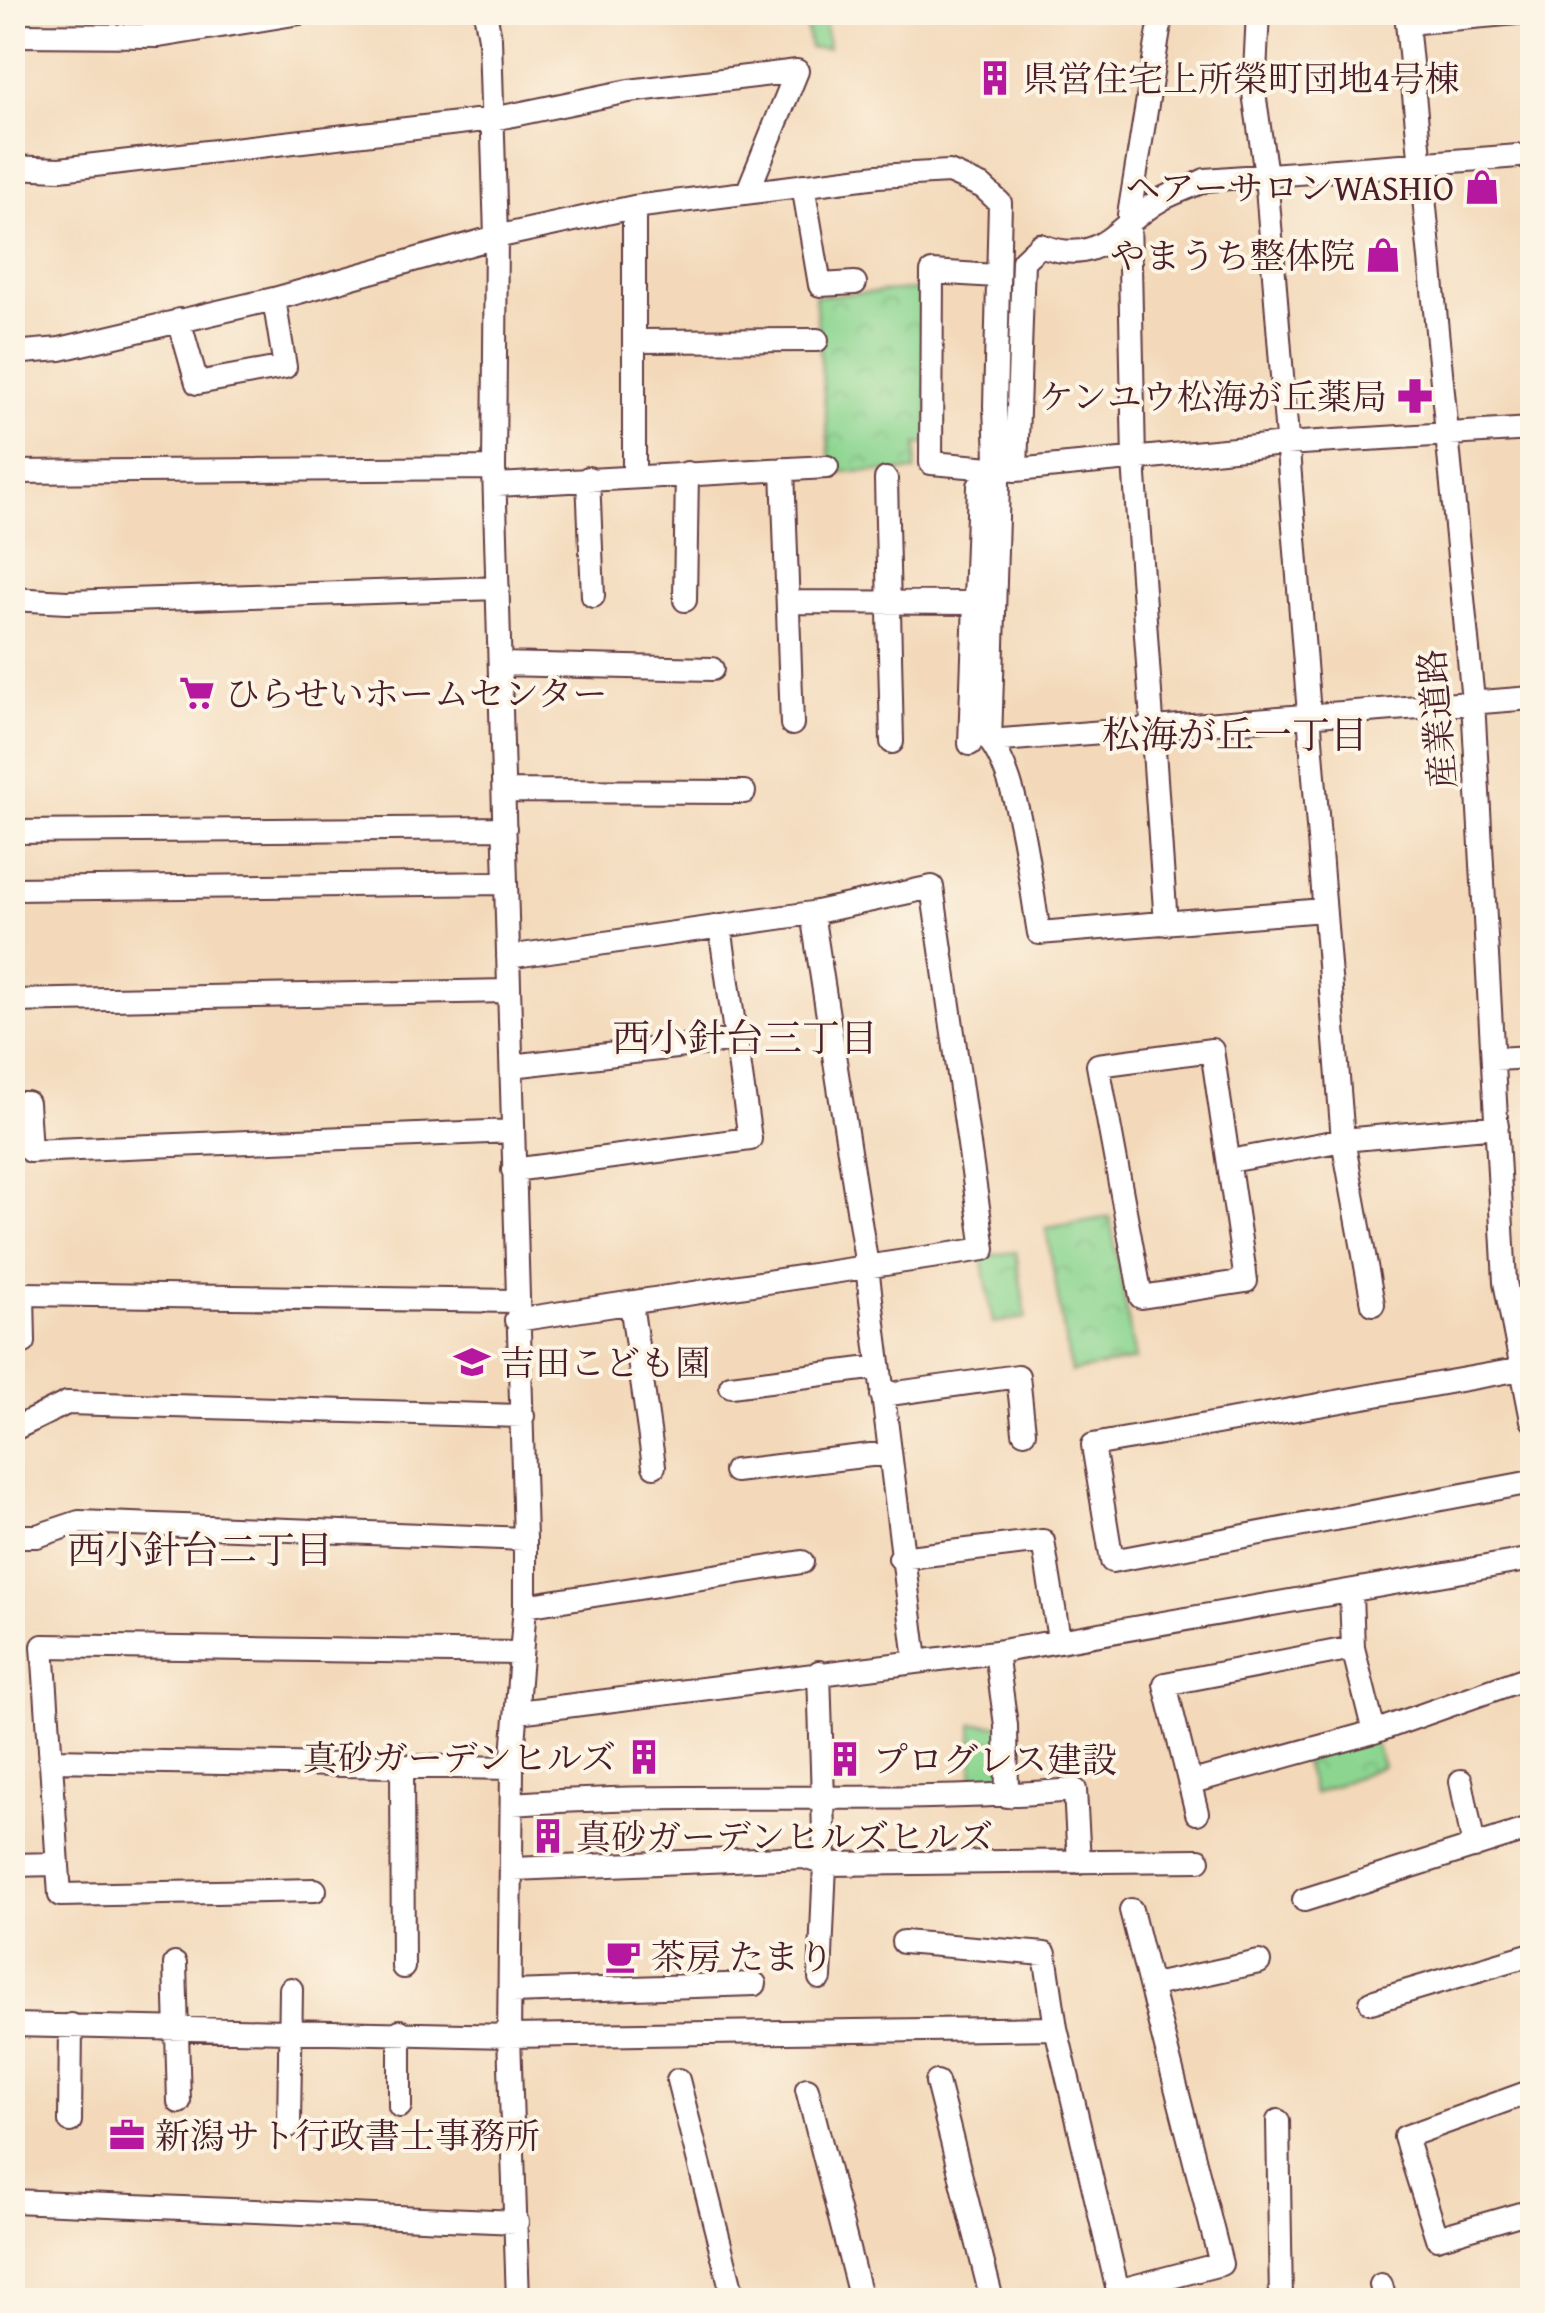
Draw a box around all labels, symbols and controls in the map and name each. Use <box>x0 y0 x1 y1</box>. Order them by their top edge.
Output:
place label: 県営住宅上所榮町団地4号棟 <box>1023 53 1460 104</box>
building icon: 県営住宅上所榮町団地4号棟 <box>976 59 1014 97</box>
place label: ヘアーサロンWASHIO <box>1126 162 1454 213</box>
shop icon: ヘアーサロンWASHIO <box>1463 168 1501 206</box>
place label: やまうち整体院 <box>1110 230 1355 281</box>
shop icon: やまうち整体院 <box>1364 236 1402 274</box>
place label: ケンユウ松海が丘薬局 <box>1039 371 1387 422</box>
pharmacy icon: ケンユウ松海が丘薬局 <box>1396 377 1434 415</box>
street label: 産業道路 <box>1405 647 1469 791</box>
place label: ひらせいホームセンター <box>225 668 608 719</box>
supermarket icon: ひらせいホームセンター <box>178 674 216 712</box>
district label: 松海が丘一丁目 <box>1102 706 1368 762</box>
district label: 西小針台三丁目 <box>612 1009 878 1065</box>
place label: 吉田こども園 <box>500 1337 710 1388</box>
school or university icon: 吉田こども園 <box>453 1343 491 1381</box>
district label: 西小針台二丁目 <box>67 1521 333 1577</box>
place label: 真砂ガーデンヒルズ <box>303 1732 616 1783</box>
place label: プログレス建設 <box>873 1734 1117 1785</box>
building icon: 真砂ガーデンヒルズ <box>625 1738 663 1776</box>
building icon: プログレス建設 <box>826 1740 864 1778</box>
place label: 真砂ガーデンヒルズヒルズ <box>576 1811 993 1862</box>
building icon: 真砂ガーデンヒルズヒルズ <box>529 1817 567 1855</box>
place label: 茶房 たまり <box>651 1931 834 1982</box>
cafe icon: 茶房 たまり <box>604 1937 642 1975</box>
place label: 新潟サト行政書士事務所 <box>155 2110 540 2161</box>
office icon: 新潟サト行政書士事務所 <box>108 2116 146 2154</box>

